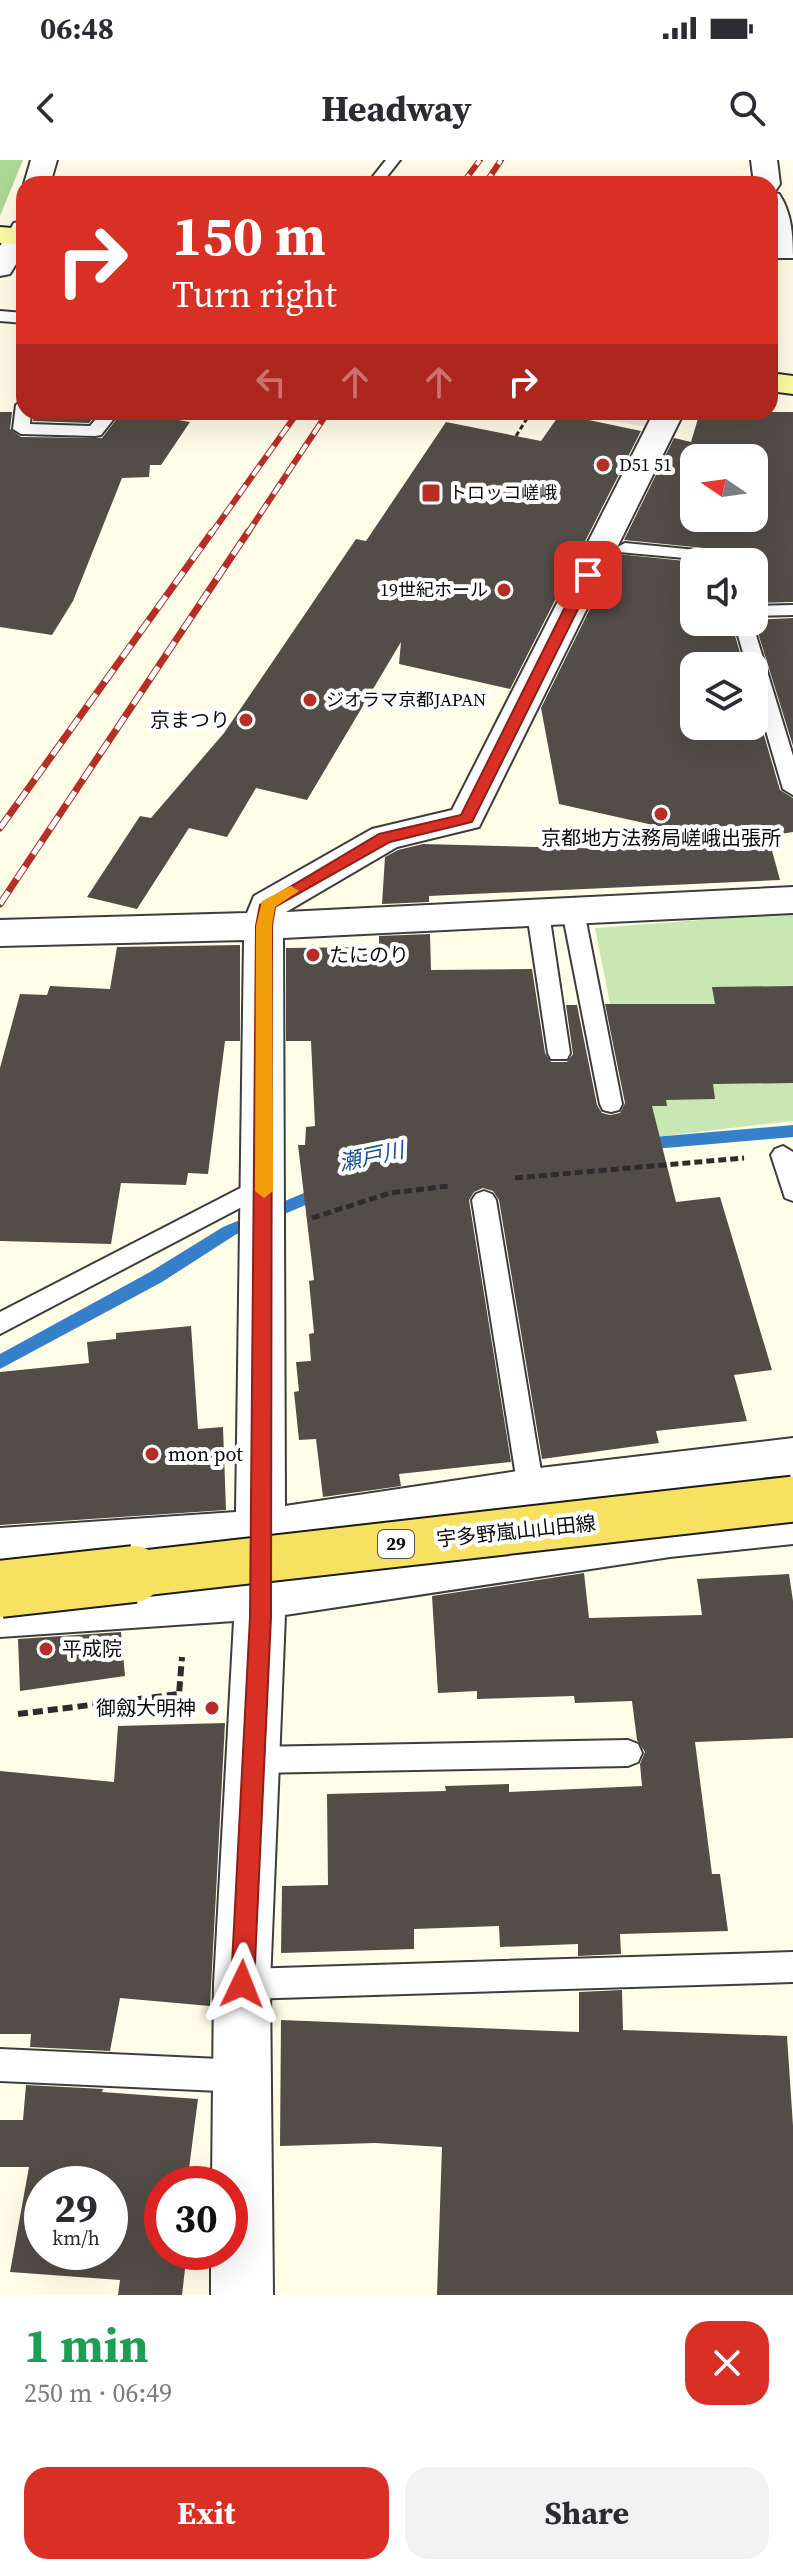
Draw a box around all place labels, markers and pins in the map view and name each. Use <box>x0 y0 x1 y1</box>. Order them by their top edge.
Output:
place label: D51 51 <box>619 452 672 477</box>
marker: D51 51 <box>594 456 612 474</box>
place label: トロッコ嵯峨 <box>449 480 557 505</box>
marker: トロッコ嵯峨 <box>420 482 442 504</box>
pin <box>554 541 622 609</box>
place label: 19世紀ホール <box>380 577 488 602</box>
marker: 19世紀ホール <box>495 581 513 599</box>
place label: ジオラマ京都JAPAN <box>326 687 486 712</box>
marker: ジオラマ京都JAPAN <box>301 691 319 709</box>
place label: 京まつり <box>150 706 230 734</box>
marker: 京まつり <box>237 711 255 729</box>
marker: 京都地方法務局嵯峨出張所 <box>652 805 670 823</box>
place label: 京都地方法務局嵯峨出張所 <box>541 824 781 852</box>
place label: たにのり <box>329 941 409 969</box>
marker: たにのり <box>304 946 322 964</box>
place label: mon pot <box>168 1440 243 1468</box>
marker: mon pot <box>143 1445 161 1463</box>
place label: 平成院 <box>62 1635 122 1663</box>
marker: 平成院 <box>37 1640 55 1658</box>
place label: 御劔大明神 <box>96 1694 196 1722</box>
marker: 御劔大明神 <box>203 1699 221 1717</box>

